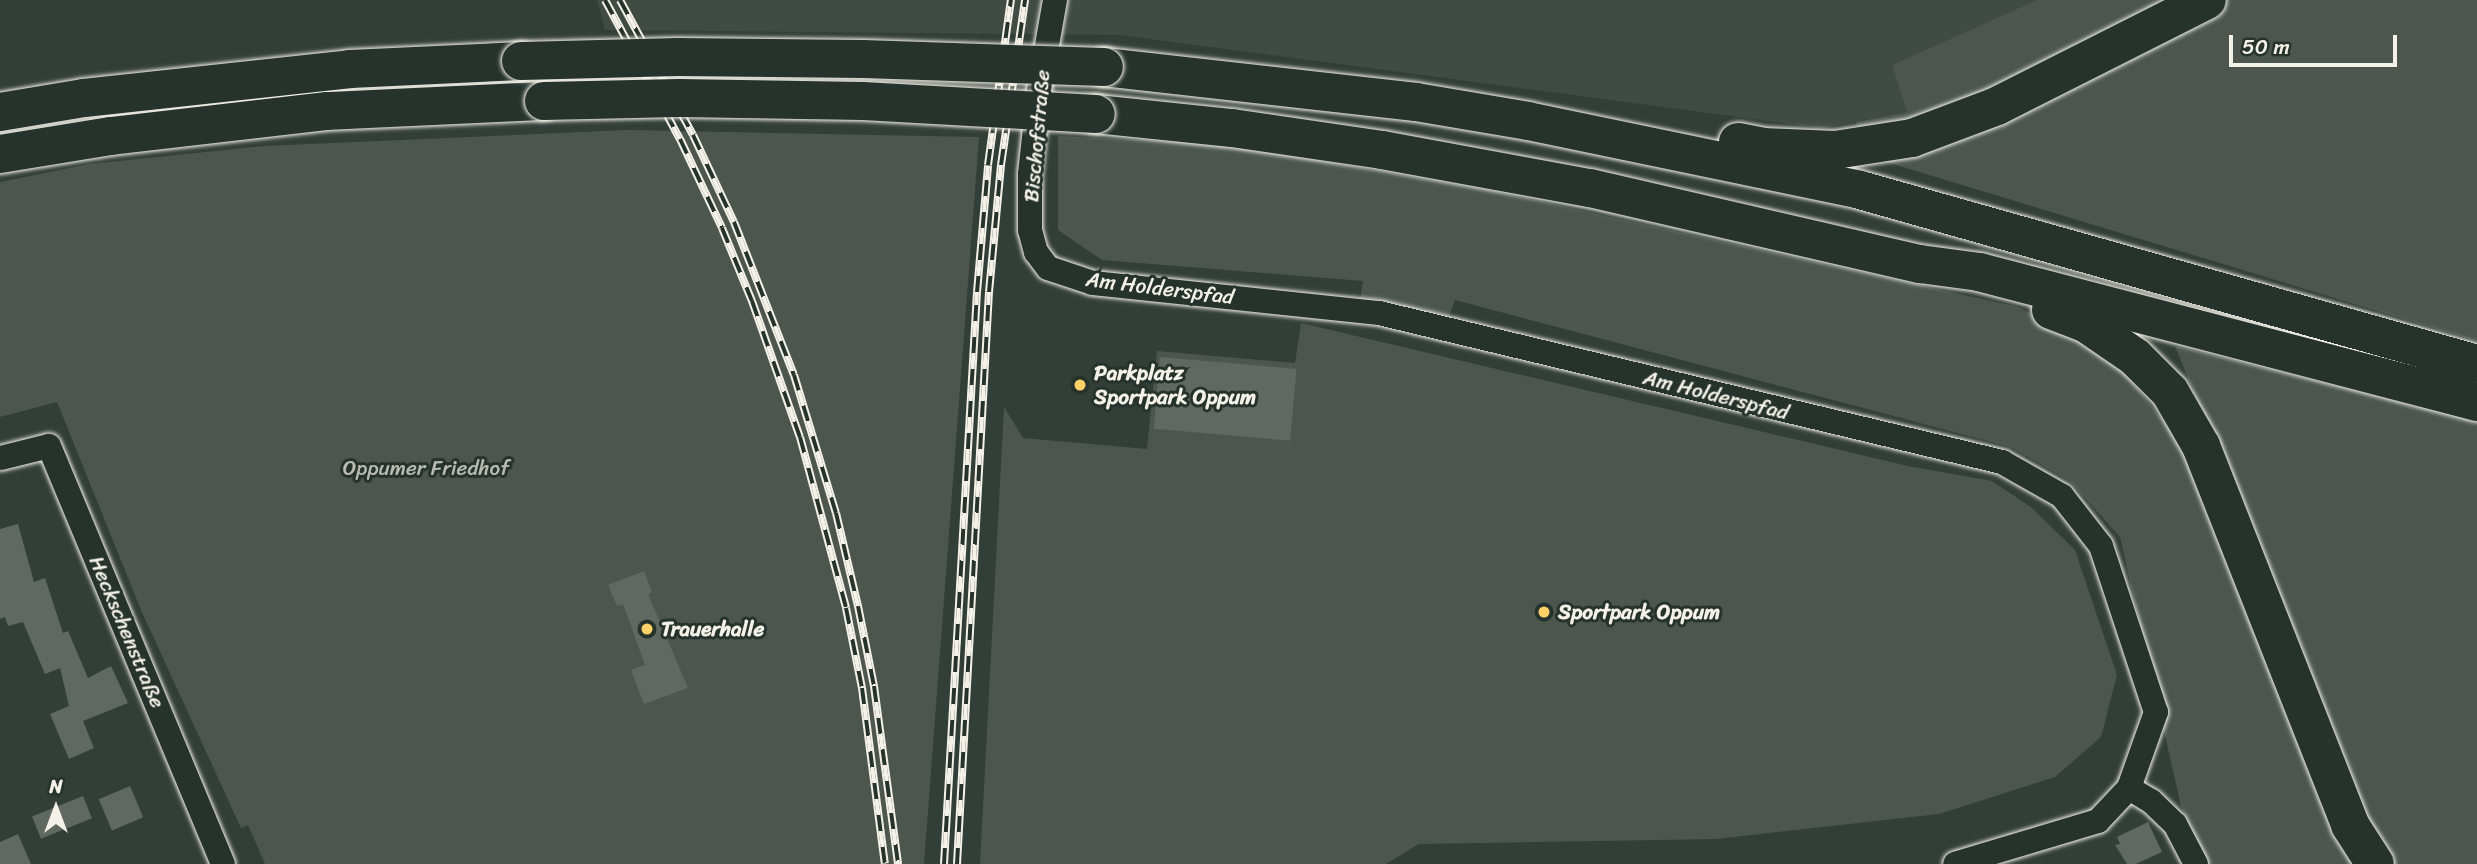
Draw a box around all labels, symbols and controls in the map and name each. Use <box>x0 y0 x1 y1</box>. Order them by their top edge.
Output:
scale bar <box>2232 21 2400 65</box>
text: 50 m <box>2242 28 2290 66</box>
street label: Bischofstraße <box>1019 69 1055 203</box>
street label: Am Holderspfad <box>1085 266 1235 310</box>
place label: Parkplatz Sportpark Oppum <box>1094 360 1256 410</box>
street label: Am Holderspfad <box>1641 365 1791 425</box>
marker: Parkplatz Sportpark Oppum <box>1072 377 1088 393</box>
park label: Oppumer Friedhof <box>343 455 509 481</box>
street label: Heckschenstraße <box>84 552 170 712</box>
place label: Sportpark Oppum <box>1558 599 1720 625</box>
marker: Sportpark Oppum <box>1536 604 1552 620</box>
place label: Trauerhalle <box>661 616 764 642</box>
marker: Trauerhalle <box>639 621 655 637</box>
text: N <box>49 770 63 803</box>
north arrow <box>21 773 91 843</box>

